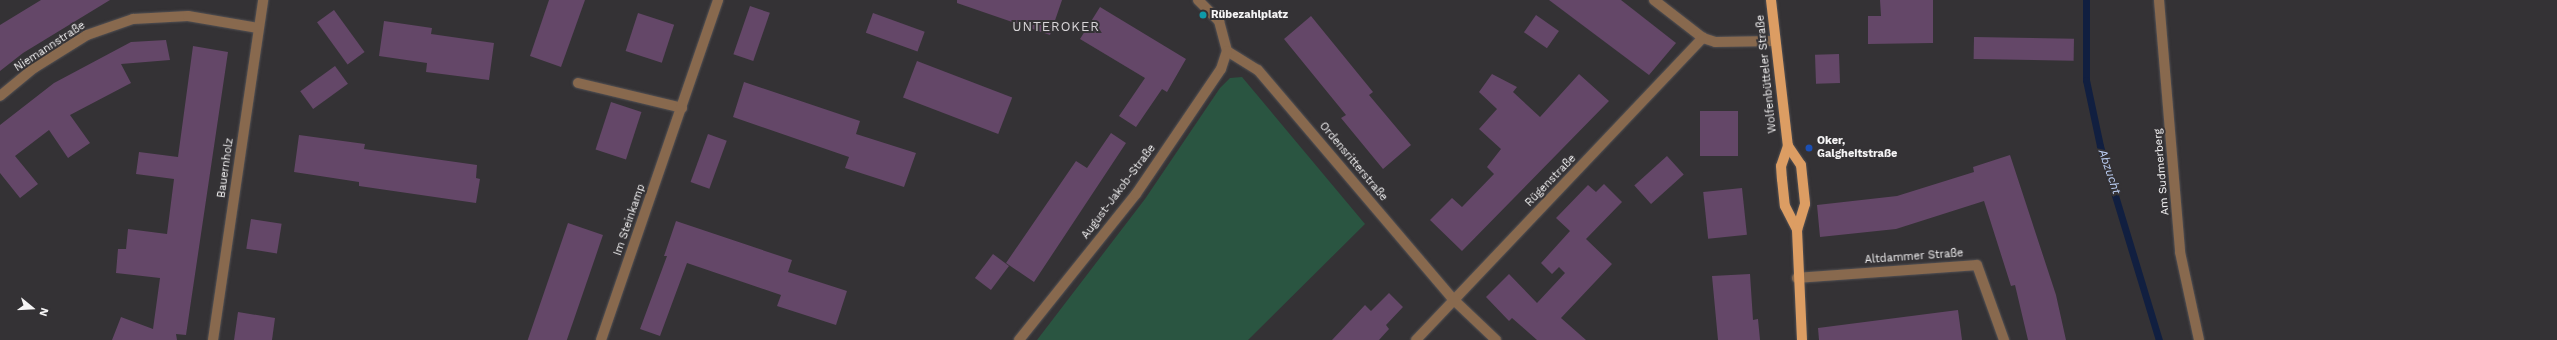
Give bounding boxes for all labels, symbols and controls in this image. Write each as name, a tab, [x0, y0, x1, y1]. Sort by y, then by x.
place label: Rübezahlplatz	[1211, 8, 1288, 22]
marker: Rübezahlplatz	[1198, 10, 1208, 20]
street label: Wolfenbütteler Straße	[1754, 14, 1780, 134]
street label: Niemannstraße	[12, 19, 88, 75]
district label: UNTEROKER	[1012, 19, 1100, 35]
street label: Ordensritterstraße	[1316, 120, 1390, 204]
street label: Am Sudmerberg	[2152, 128, 2172, 216]
place label: Oker, Galgheitstraße	[1817, 135, 1897, 161]
street label: Bauernholz	[215, 137, 237, 199]
street label: August-Jakob-Straße	[1079, 142, 1159, 242]
marker: Oker, Galgheitstraße	[1804, 143, 1814, 153]
water label: Abzucht	[2095, 148, 2123, 196]
street label: Rügenstraße	[1523, 152, 1579, 210]
street label: Im Steinkamp	[612, 182, 648, 258]
street label: Altdammer Straße	[1864, 247, 1964, 267]
north arrow	[12, 288, 52, 328]
text: N	[36, 306, 51, 318]

